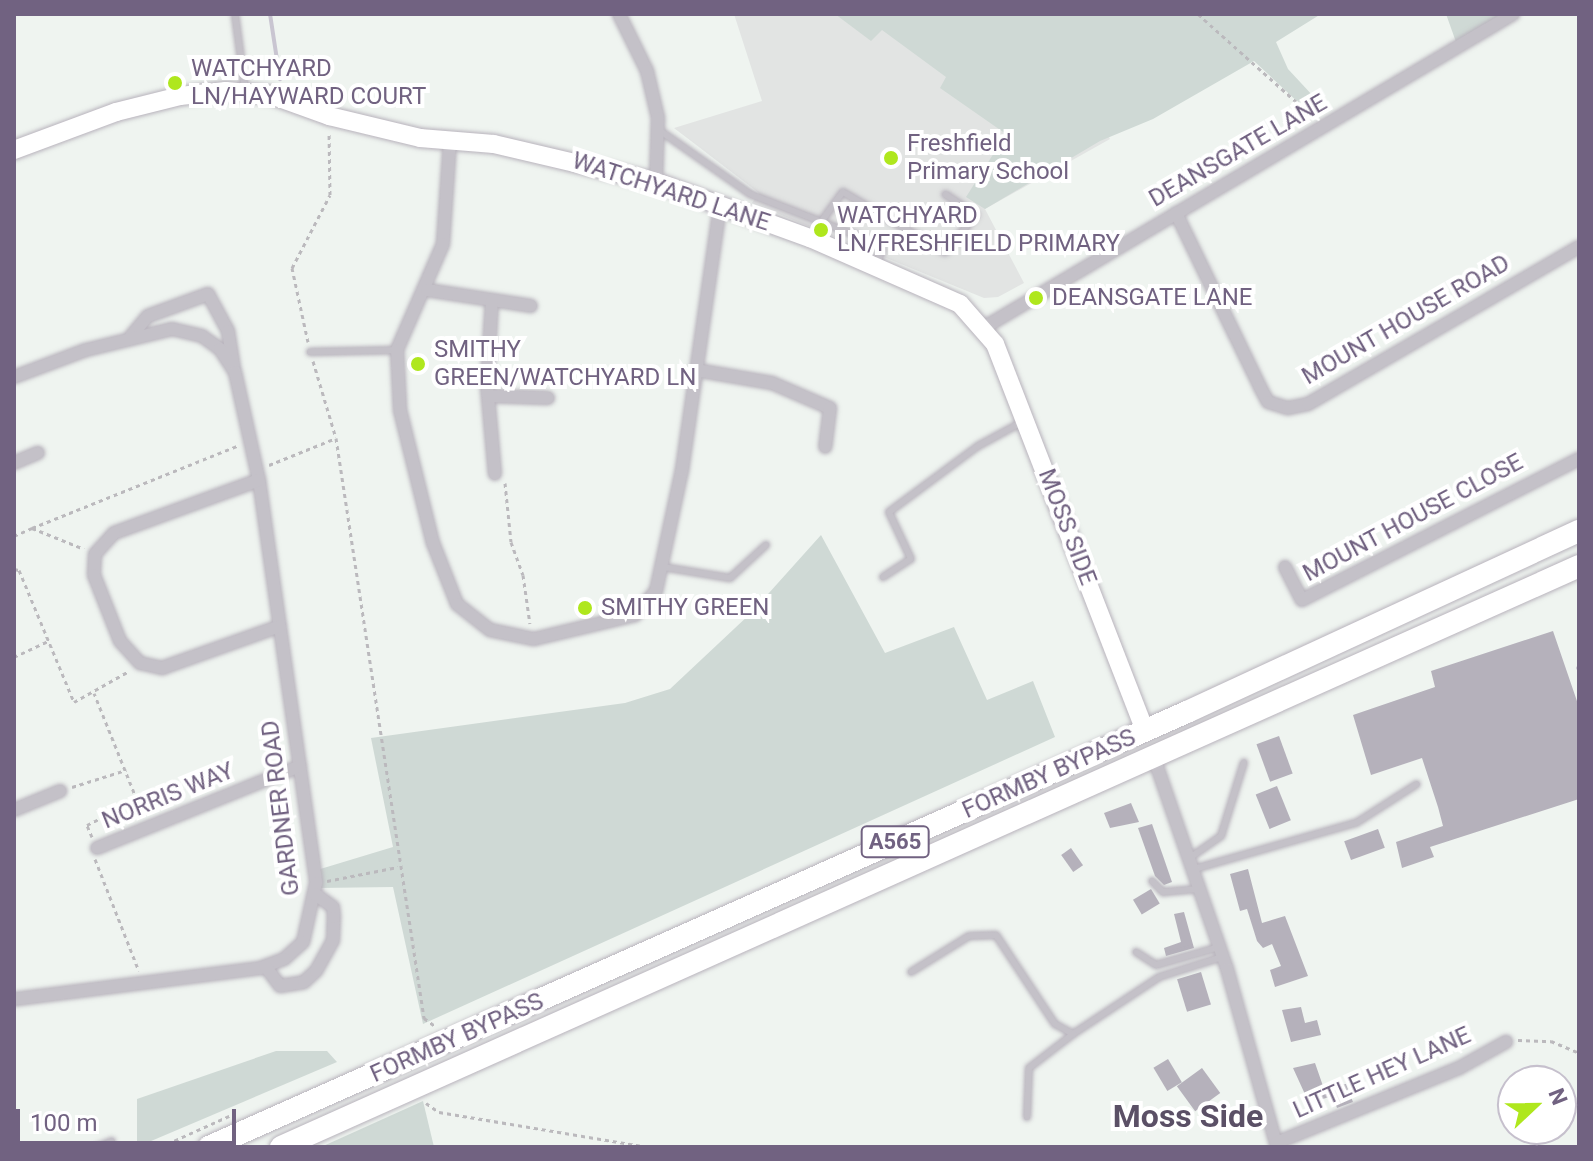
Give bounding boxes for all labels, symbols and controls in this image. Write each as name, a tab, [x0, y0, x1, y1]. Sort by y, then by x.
place label: WATCHYARD LN/HAYWARD COURT	[191, 55, 426, 111]
marker: WATCHYARD LN/HAYWARD COURT	[166, 74, 184, 92]
street label: DEANSGATE LANE	[1144, 88, 1332, 214]
place label: Freshfield Primary School	[907, 130, 1069, 186]
street label: WATCHYARD LANE	[568, 146, 774, 238]
marker: Freshfield Primary School	[882, 149, 900, 167]
place label: WATCHYARD LN/FRESHFIELD PRIMARY	[837, 202, 1120, 258]
marker: WATCHYARD LN/FRESHFIELD PRIMARY	[812, 221, 830, 239]
street label: MOUNT HOUSE ROAD	[1297, 249, 1515, 391]
place label: DEANSGATE LANE	[1052, 284, 1252, 312]
marker: DEANSGATE LANE	[1027, 289, 1045, 307]
place label: SMITHY GREEN/WATCHYARD LN	[434, 336, 696, 392]
marker: SMITHY GREEN/WATCHYARD LN	[409, 355, 427, 373]
street label: MOUNT HOUSE CLOSE	[1298, 448, 1528, 588]
street label: MOSS SIDE	[1032, 465, 1102, 589]
place label: SMITHY GREEN	[601, 594, 769, 622]
marker: SMITHY GREEN	[576, 599, 594, 617]
street label: GARDNER ROAD	[256, 719, 306, 897]
street label: FORMBY BYPASS	[958, 723, 1140, 825]
street label: NORRIS WAY	[98, 756, 238, 836]
road number: A565	[859, 824, 931, 860]
street label: FORMBY BYPASS	[366, 987, 548, 1089]
street label: LITTLE HEY LANE	[1289, 1021, 1475, 1125]
north arrow	[1497, 1065, 1577, 1145]
text: N	[1543, 1085, 1572, 1108]
scale bar	[20, 1093, 240, 1143]
district label: Moss Side	[1113, 1097, 1263, 1135]
text: 100 m	[30, 1109, 97, 1137]

